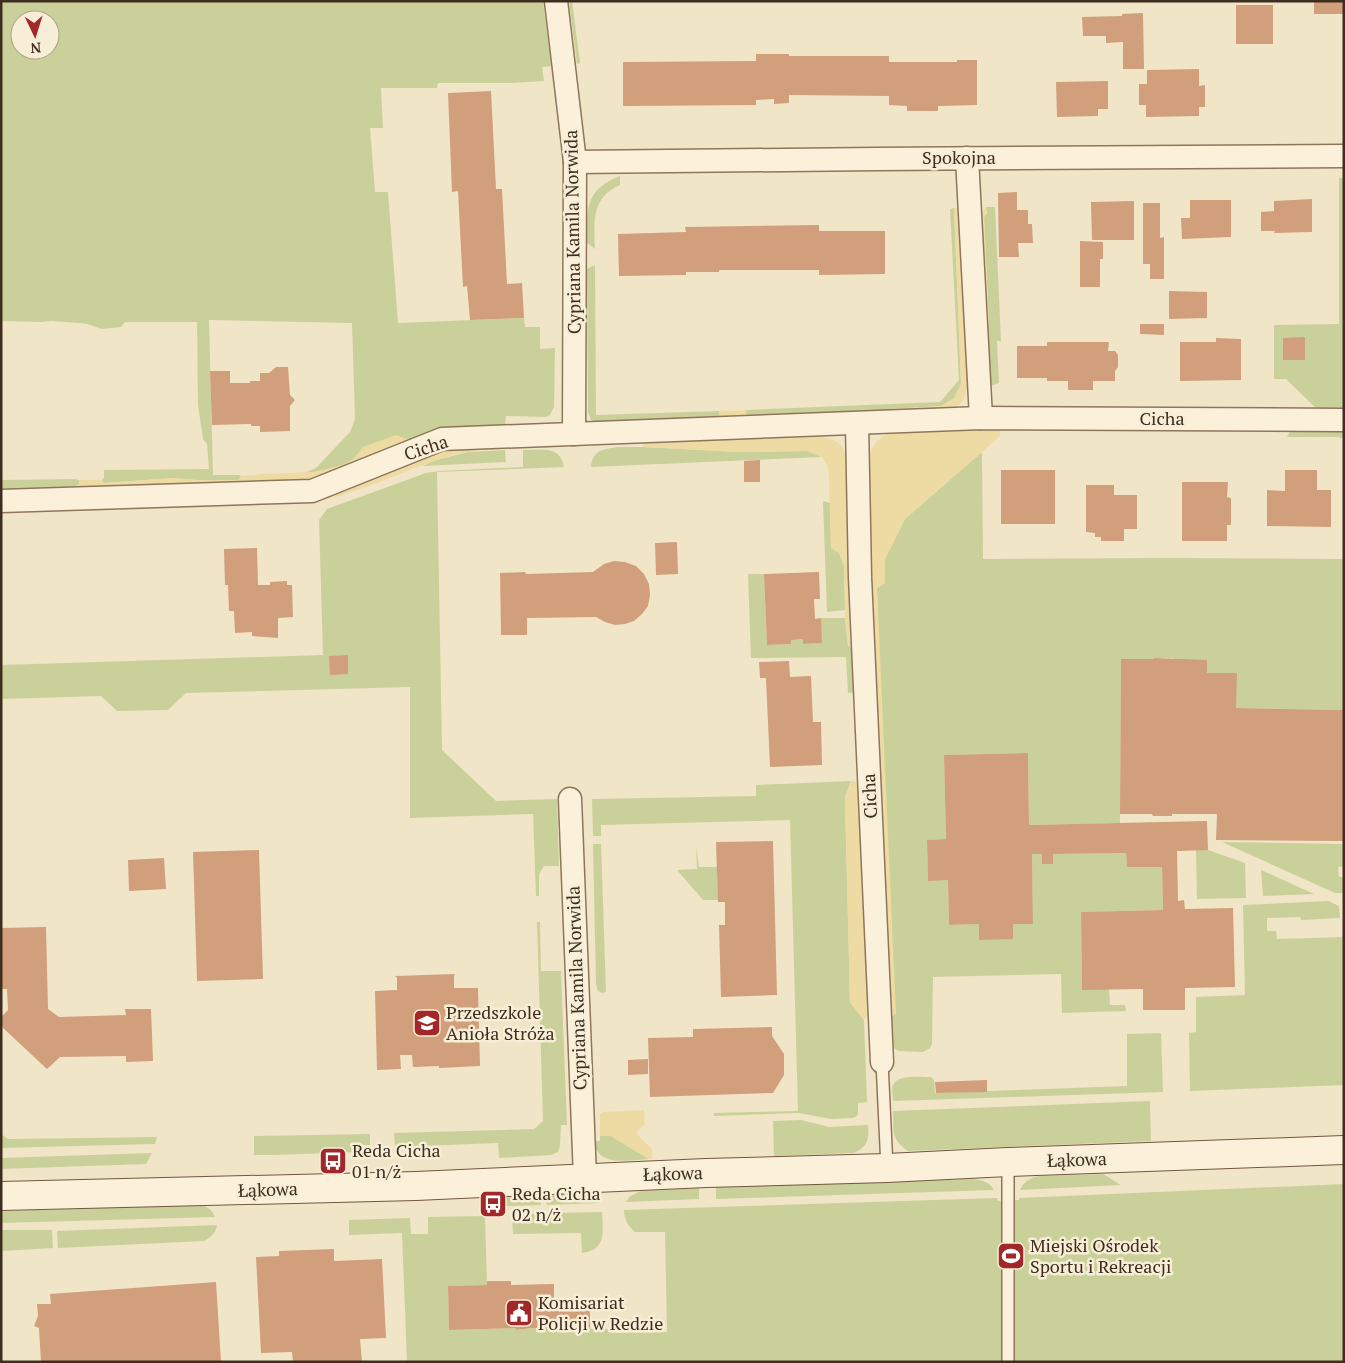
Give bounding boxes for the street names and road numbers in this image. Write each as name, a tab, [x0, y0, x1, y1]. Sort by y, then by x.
street label: Cypriana Kamila Norwida	[558, 130, 586, 334]
street label: Spokojna	[922, 145, 996, 169]
street label: Cicha	[1139, 406, 1185, 430]
street label: Cicha	[401, 429, 451, 465]
street label: Cicha	[856, 773, 882, 819]
street label: Cypriana Kamila Norwida	[560, 886, 592, 1091]
street label: Łąkowa	[1047, 1146, 1107, 1172]
street label: Łąkowa	[643, 1160, 703, 1186]
street label: Łąkowa	[238, 1176, 298, 1202]

